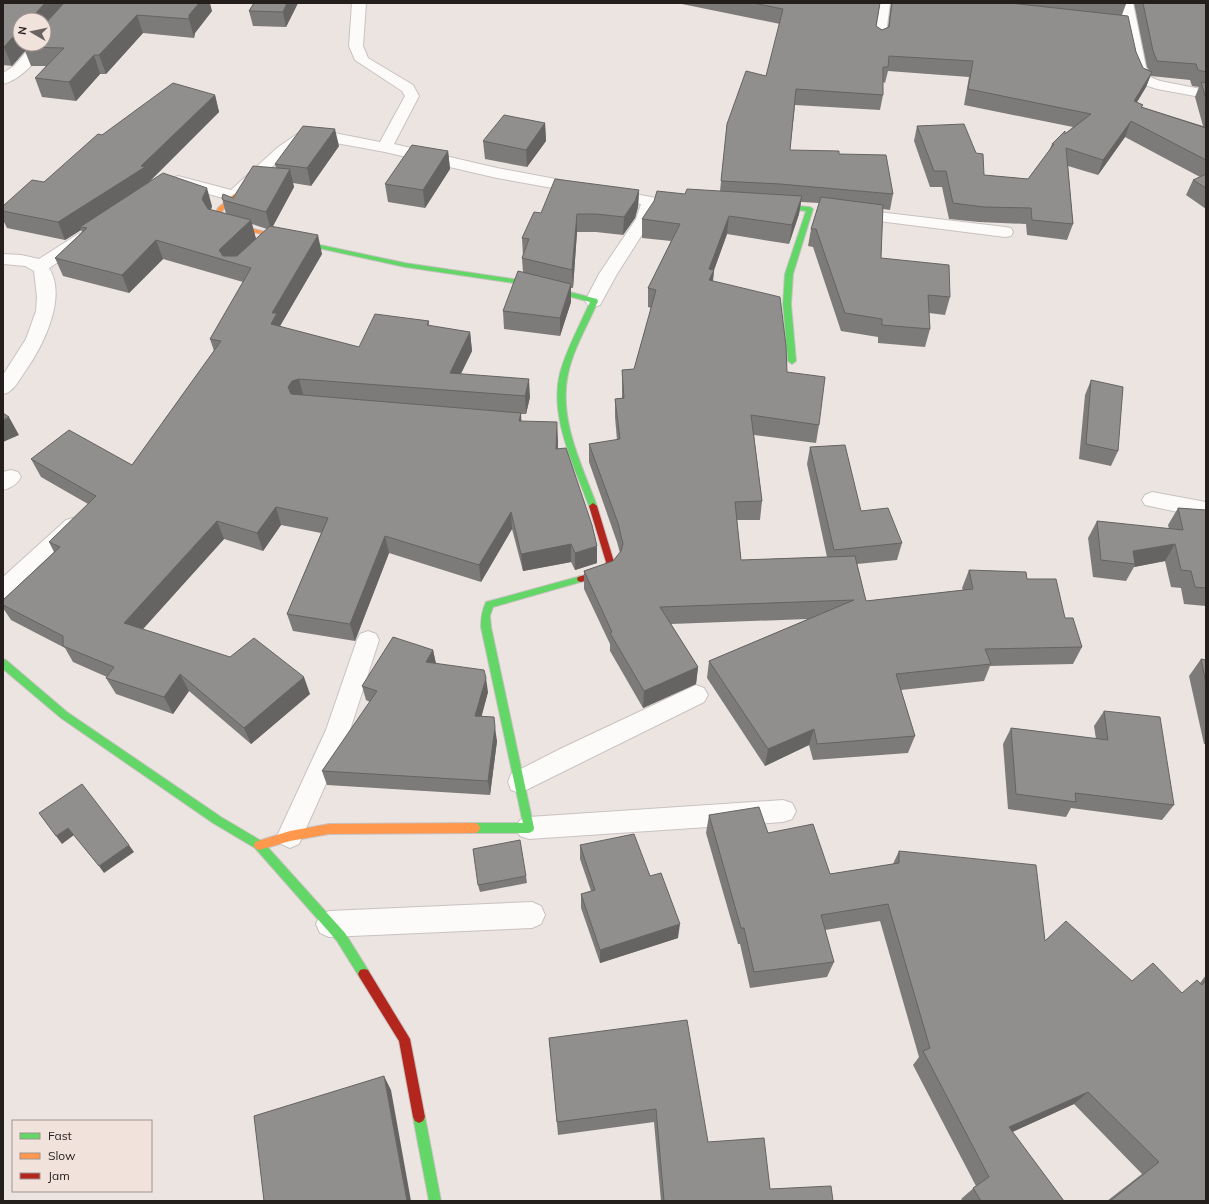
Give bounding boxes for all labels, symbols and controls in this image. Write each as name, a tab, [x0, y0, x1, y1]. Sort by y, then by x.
north arrow	[12, 12, 52, 52]
text: N	[15, 25, 30, 36]
legend	[12, 1120, 152, 1192]
text: Fast	[48, 1128, 72, 1143]
text: Slow	[48, 1148, 76, 1163]
text: Jam	[48, 1168, 70, 1183]

